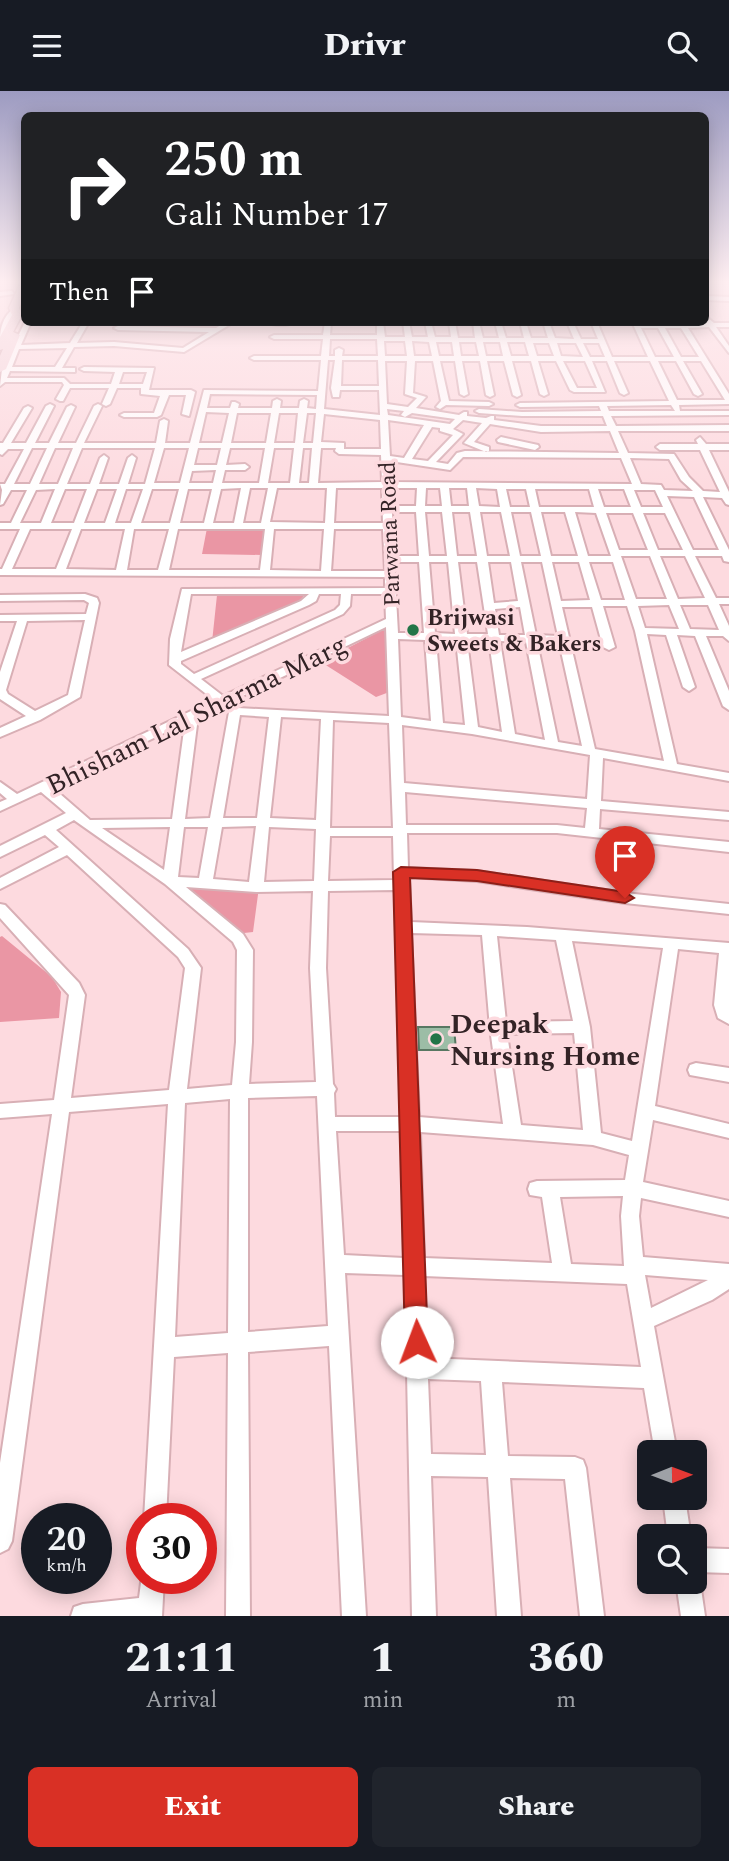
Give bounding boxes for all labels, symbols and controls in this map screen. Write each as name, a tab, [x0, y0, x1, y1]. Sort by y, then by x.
text: Drivr	[324, 21, 405, 70]
icon: menu	[28, 27, 66, 65]
icon: search	[663, 27, 701, 65]
text: 250 m	[164, 123, 303, 198]
icon: right	[49, 140, 140, 231]
text: Gali Number 17	[164, 191, 388, 240]
text: Then	[49, 272, 109, 312]
icon: arrive	[123, 273, 161, 311]
street label: Parwana Road	[370, 461, 411, 607]
place label: Brijwasi Sweets & Bakers	[427, 601, 601, 662]
marker: Brijwasi Sweets & Bakers	[405, 622, 421, 638]
street label: Bhisham Lal Sharma Marg	[39, 624, 354, 807]
pin	[595, 826, 655, 898]
icon: arrive	[606, 837, 644, 875]
place label: Deepak Nursing Home	[450, 1003, 640, 1078]
marker: Deepak Nursing Home	[428, 1031, 444, 1047]
position arrow	[380, 1305, 454, 1379]
north arrow	[637, 1440, 707, 1510]
map controls	[637, 1440, 707, 1594]
speed limit sign: 30	[126, 1503, 217, 1594]
text: 20	[47, 1513, 86, 1566]
button: search	[637, 1524, 707, 1594]
text: km/h	[46, 1552, 87, 1579]
text: 21:11	[125, 1627, 238, 1690]
text: 1	[370, 1627, 396, 1690]
text: 360	[528, 1627, 604, 1690]
text: Arrival	[146, 1683, 217, 1718]
text: min	[363, 1683, 403, 1718]
text: m	[556, 1683, 576, 1718]
button: Exit	[28, 1767, 358, 1847]
button: Share	[372, 1767, 701, 1847]

